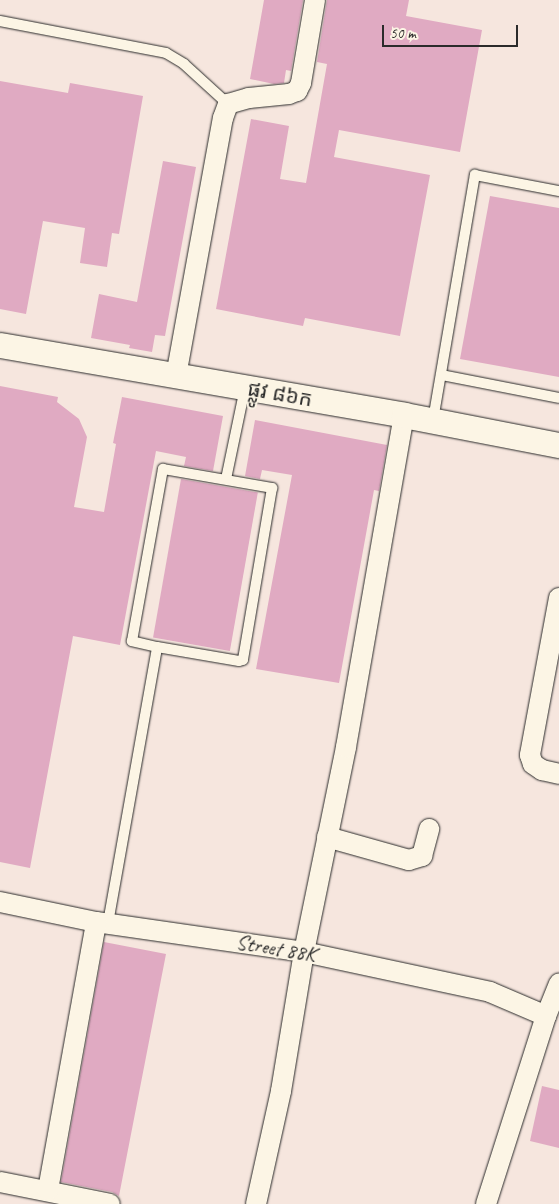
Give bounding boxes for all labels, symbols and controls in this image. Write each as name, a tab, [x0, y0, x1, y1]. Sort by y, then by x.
scale bar	[384, 15, 520, 47]
text: 50 m	[390, 24, 416, 43]
street label: ផ្លូវ ៨៦ក	[246, 376, 314, 412]
street label: Street 88K	[234, 929, 318, 967]

